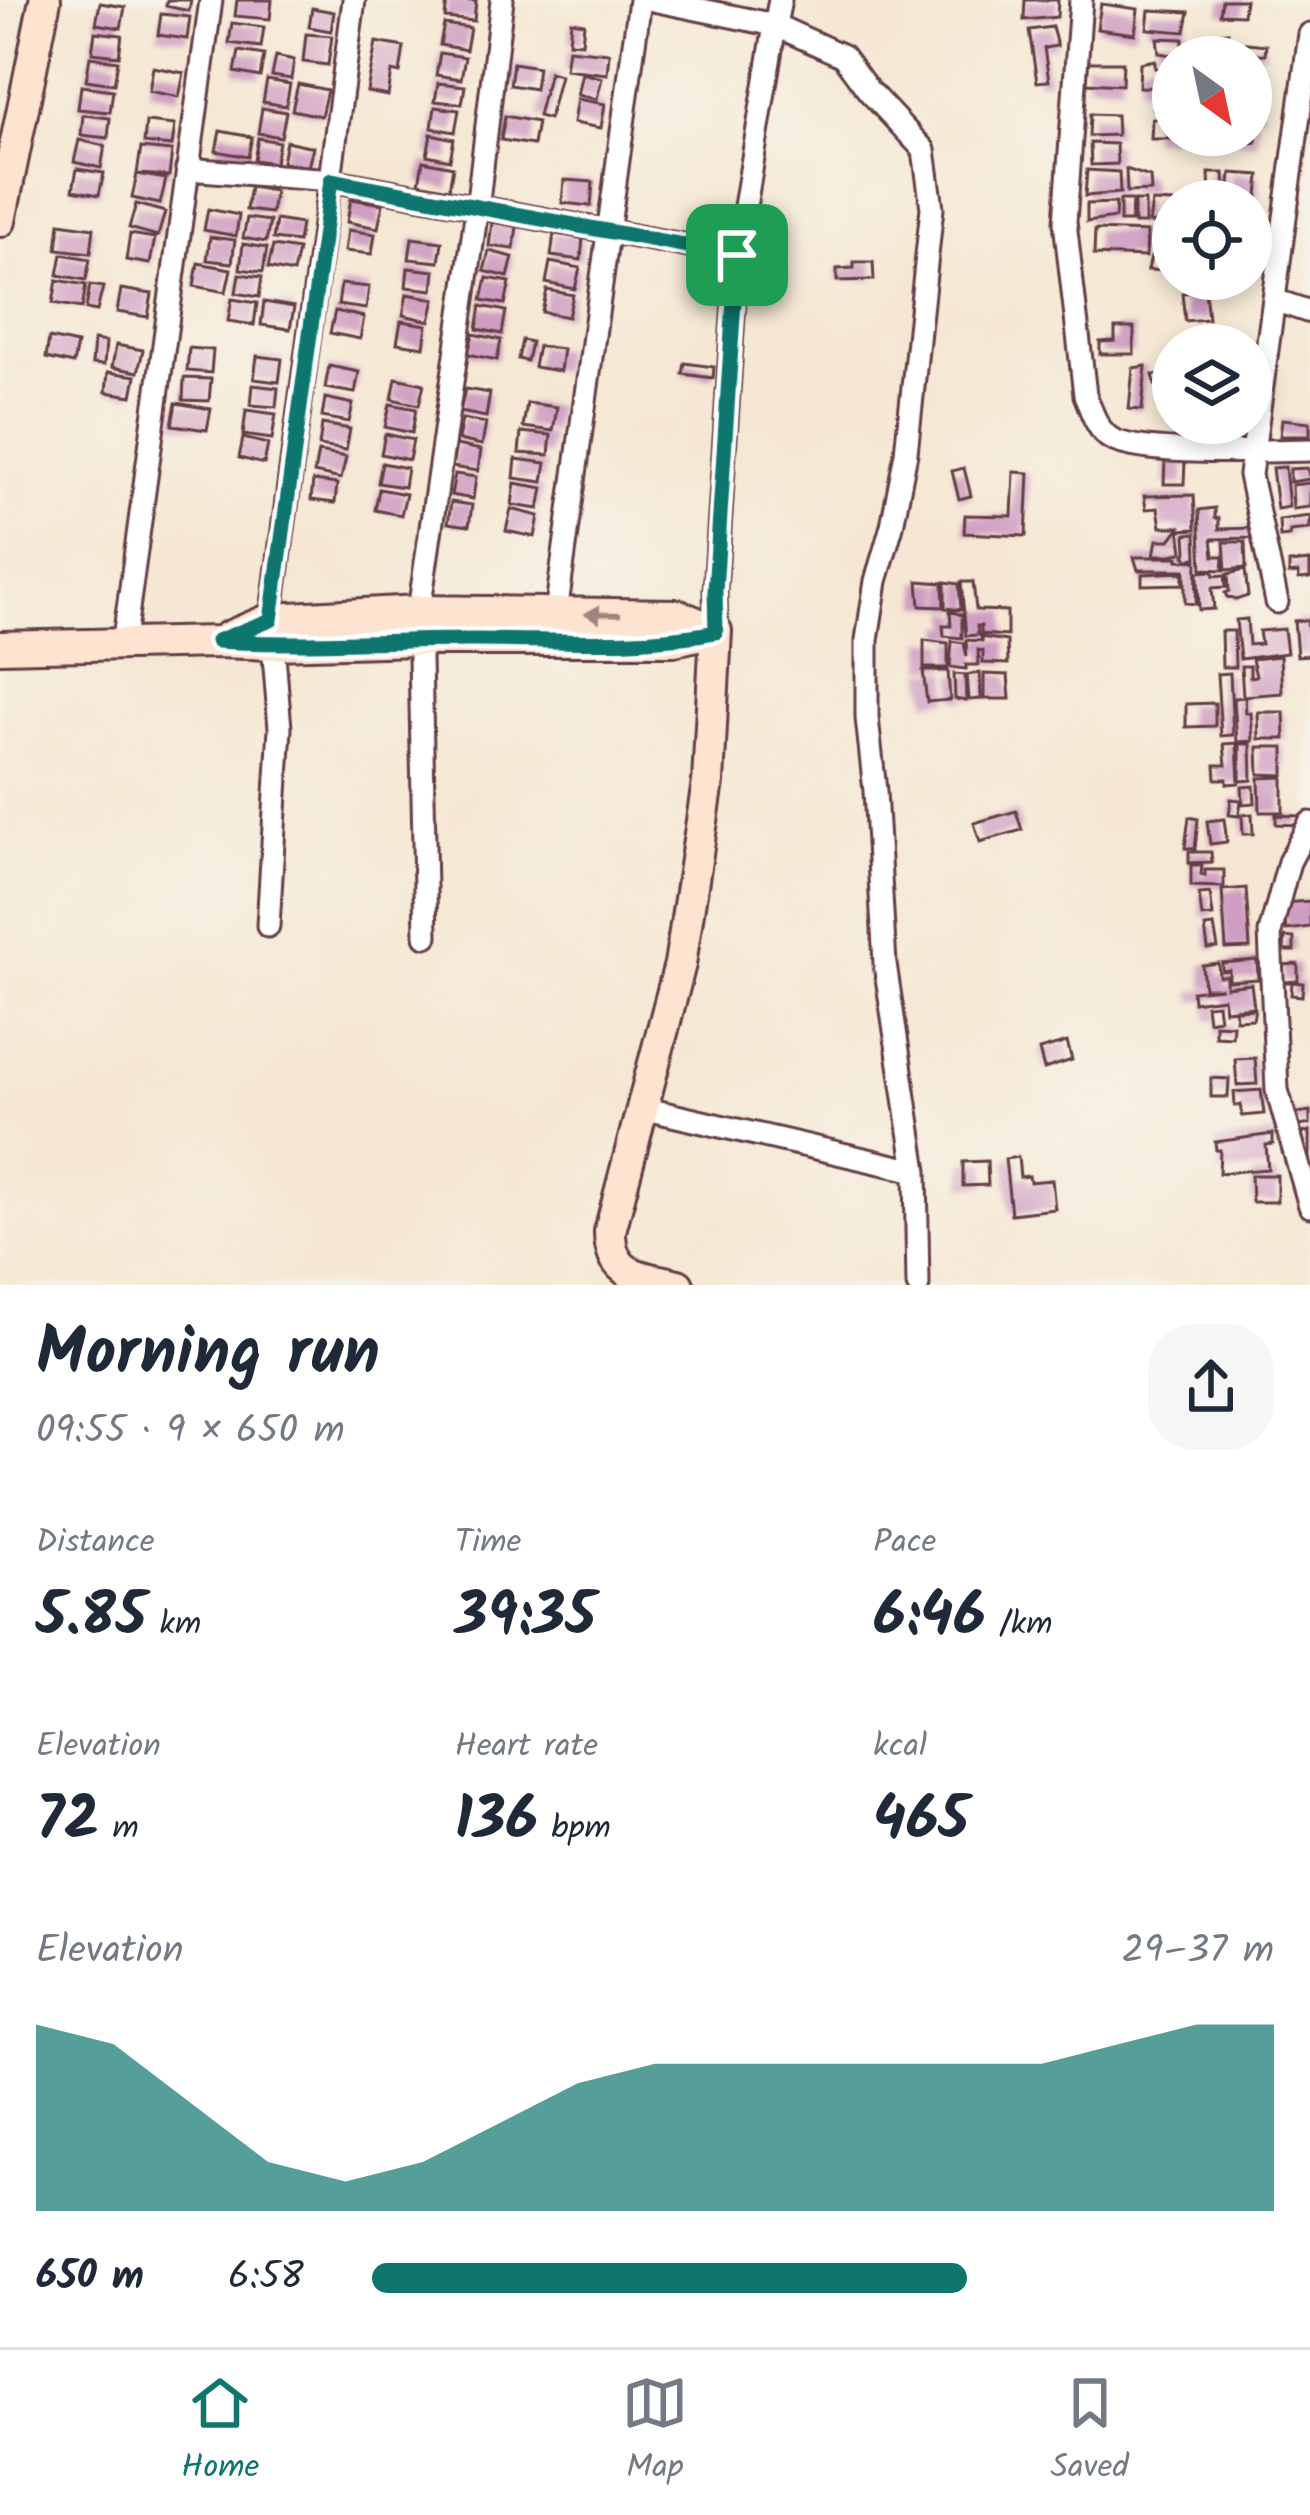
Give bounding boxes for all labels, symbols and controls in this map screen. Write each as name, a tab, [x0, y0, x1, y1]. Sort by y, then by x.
north arrow	[1152, 36, 1272, 156]
map controls	[1152, 36, 1272, 444]
button: locate	[1152, 180, 1272, 300]
pin	[686, 204, 788, 306]
icon: arrive	[704, 222, 770, 288]
button: layers	[1152, 324, 1272, 444]
one-way arrow	[583, 604, 621, 623]
text: Morning run	[36, 1303, 380, 1408]
button: share	[1148, 1324, 1274, 1450]
text: 09:55 · 9 × 650 m	[36, 1401, 345, 1463]
text: Distance	[36, 1517, 155, 1570]
text: Time	[455, 1517, 521, 1570]
text: Pace	[873, 1517, 936, 1570]
text: 5.85	[36, 1570, 146, 1666]
text: 39:35	[455, 1570, 596, 1666]
text: 6:46	[873, 1570, 986, 1666]
text: km	[146, 1599, 201, 1652]
text: /km	[986, 1599, 1053, 1652]
text: Elevation	[36, 1721, 161, 1774]
text: Heart rate	[455, 1721, 598, 1774]
text: kcal	[873, 1721, 927, 1774]
text: 72	[36, 1774, 99, 1870]
text: 136	[455, 1774, 538, 1870]
text: 465	[873, 1774, 969, 1870]
text: m	[99, 1803, 139, 1856]
text: bpm	[538, 1803, 611, 1856]
text: Elevation	[36, 1921, 184, 1983]
text: 29–37 m	[1122, 1921, 1274, 1983]
text: 650 m	[36, 2247, 144, 2309]
text: 6:58	[228, 2247, 304, 2309]
tab: Home	[181, 2370, 259, 2495]
tab: Map	[622, 2370, 688, 2495]
tab: Saved	[1050, 2370, 1129, 2495]

